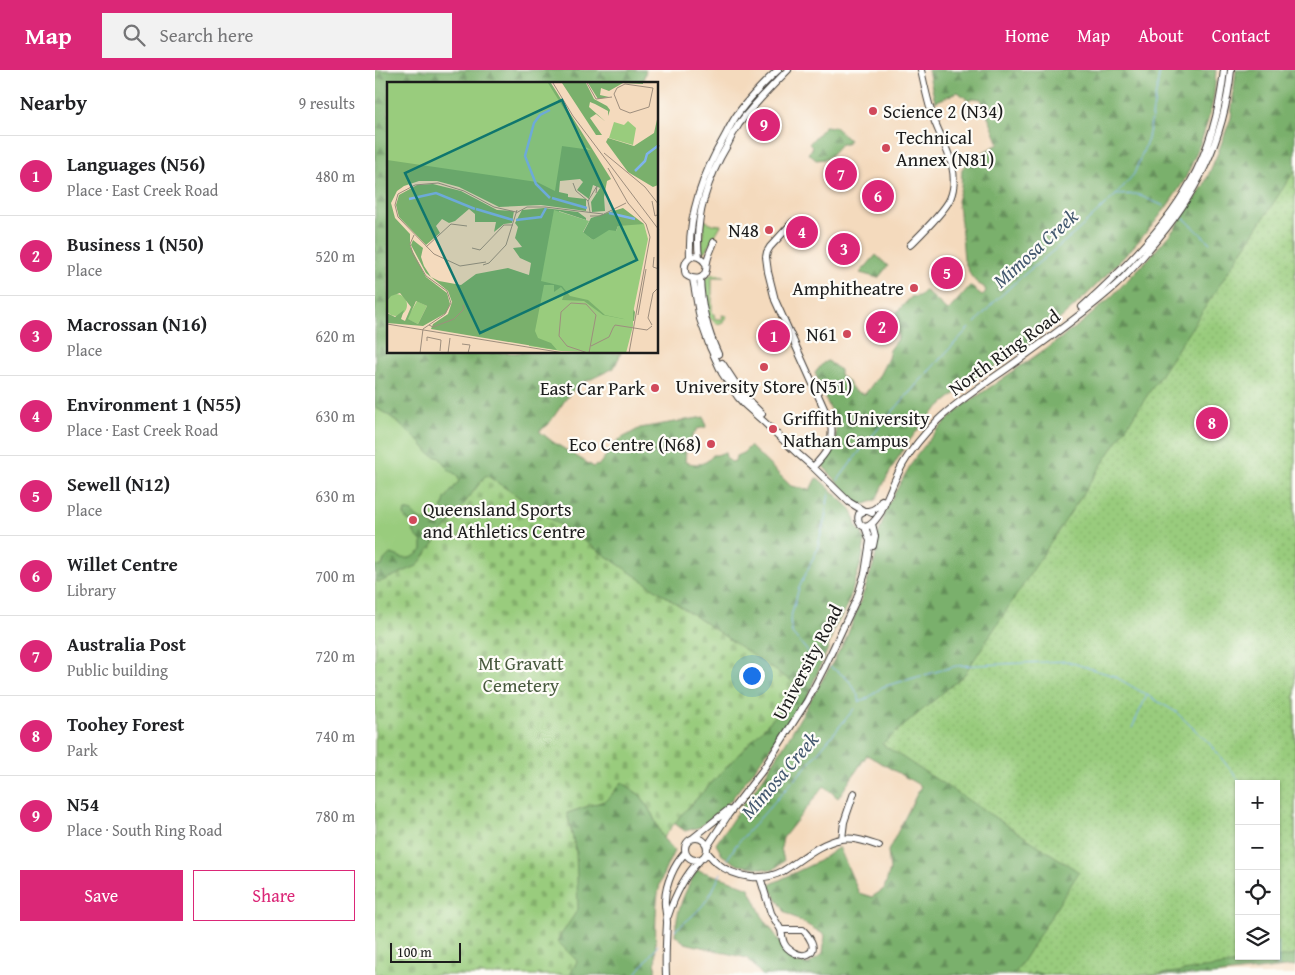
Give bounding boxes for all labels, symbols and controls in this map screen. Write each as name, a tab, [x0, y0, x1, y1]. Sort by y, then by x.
search box	[102, 13, 452, 58]
text: Map	[25, 18, 72, 53]
icon: search	[120, 21, 148, 49]
text: Search here	[160, 21, 253, 49]
text: Home	[1005, 22, 1049, 49]
text: Map	[1077, 22, 1110, 49]
text: About	[1138, 22, 1184, 49]
text: Contact	[1212, 22, 1270, 49]
inset map	[387, 82, 659, 354]
text: Nearby	[20, 87, 87, 118]
text: 9 results	[298, 91, 355, 115]
place label: Science 2 (N34)	[883, 97, 1003, 125]
marker: Science 2 (N34)	[867, 105, 879, 117]
pin: 9	[748, 106, 780, 144]
place label: Technical Annex (N81)	[896, 123, 994, 173]
marker: Technical Annex (N81)	[880, 142, 892, 154]
text: Languages (N56)	[67, 150, 205, 178]
pin: 7	[825, 155, 857, 193]
text: 1	[32, 164, 40, 188]
text: 480 m	[315, 164, 355, 188]
pin: 6	[862, 177, 894, 215]
text: Place · East Creek Road	[67, 178, 218, 202]
water label: Mimosa Creek	[986, 201, 1085, 294]
pin: 4	[786, 213, 818, 251]
place label: N48	[728, 216, 759, 244]
marker: N48	[763, 224, 775, 236]
text: Business 1 (N50)	[67, 230, 204, 258]
pin: 3	[828, 230, 860, 268]
text: 2	[32, 244, 40, 268]
text: 520 m	[315, 244, 355, 268]
pin: 5	[931, 254, 963, 292]
text: Place	[67, 258, 102, 282]
place label: Amphitheatre	[792, 274, 904, 302]
marker: Amphitheatre	[908, 282, 920, 294]
street label: North Ring Road	[942, 301, 1066, 402]
pin: 2	[866, 308, 898, 346]
text: Macrossan (N16)	[67, 310, 207, 338]
pin: 1	[758, 317, 790, 355]
place label: N61	[806, 320, 837, 348]
text: 3	[32, 324, 40, 348]
text: 620 m	[315, 324, 355, 348]
marker: N61	[841, 328, 853, 340]
text: Place	[67, 338, 102, 362]
marker: University Store (N51)	[758, 361, 770, 373]
place label: University Store (N51)	[676, 372, 852, 400]
place label: East Car Park	[540, 374, 645, 402]
marker: East Car Park	[649, 382, 661, 394]
text: Environment 1 (N55)	[67, 390, 241, 418]
text: 4	[32, 404, 40, 428]
text: 630 m	[315, 404, 355, 428]
place label: Griffith University Nathan Campus	[783, 404, 930, 454]
pin: 8	[1196, 404, 1228, 442]
text: Place · East Creek Road	[67, 418, 218, 442]
marker: Griffith University Nathan Campus	[767, 423, 779, 435]
place label: Eco Centre (N68)	[569, 430, 701, 458]
marker: Eco Centre (N68)	[705, 438, 717, 450]
text: Sewell (N12)	[67, 470, 170, 498]
text: 5	[32, 484, 40, 508]
text: 630 m	[315, 484, 355, 508]
place label: Queensland Sports and Athletics Centre	[423, 495, 585, 545]
text: Place	[67, 498, 102, 522]
marker: Queensland Sports and Athletics Centre	[407, 514, 419, 526]
text: Willet Centre	[67, 550, 178, 578]
text: 6	[32, 564, 40, 588]
text: 700 m	[315, 564, 355, 588]
text: Library	[67, 578, 116, 602]
street label: University Road	[765, 598, 850, 725]
text: Australia Post	[67, 630, 186, 658]
text: 7	[32, 644, 40, 668]
text: 720 m	[315, 644, 355, 668]
park label: Mt Gravatt Cemetery	[478, 649, 564, 699]
text: Public building	[67, 658, 168, 682]
your location	[739, 663, 765, 689]
text: Toohey Forest	[67, 710, 185, 738]
text: 8	[32, 724, 40, 748]
text: 740 m	[315, 724, 355, 748]
water label: Mimosa Creek	[733, 725, 825, 825]
text: Park	[67, 738, 98, 762]
map controls	[1235, 780, 1280, 960]
button: +	[1235, 780, 1280, 825]
text: N54	[67, 790, 99, 818]
text: 9	[32, 804, 40, 828]
text: 780 m	[315, 804, 355, 828]
text: Place · South Ring Road	[67, 818, 222, 842]
button: −	[1235, 825, 1280, 870]
button: Save	[20, 870, 183, 921]
button: Share	[193, 870, 355, 921]
button: locate	[1235, 870, 1280, 915]
button: layers	[1235, 915, 1280, 960]
scale bar	[390, 940, 461, 963]
text: 100 m	[397, 942, 432, 962]

